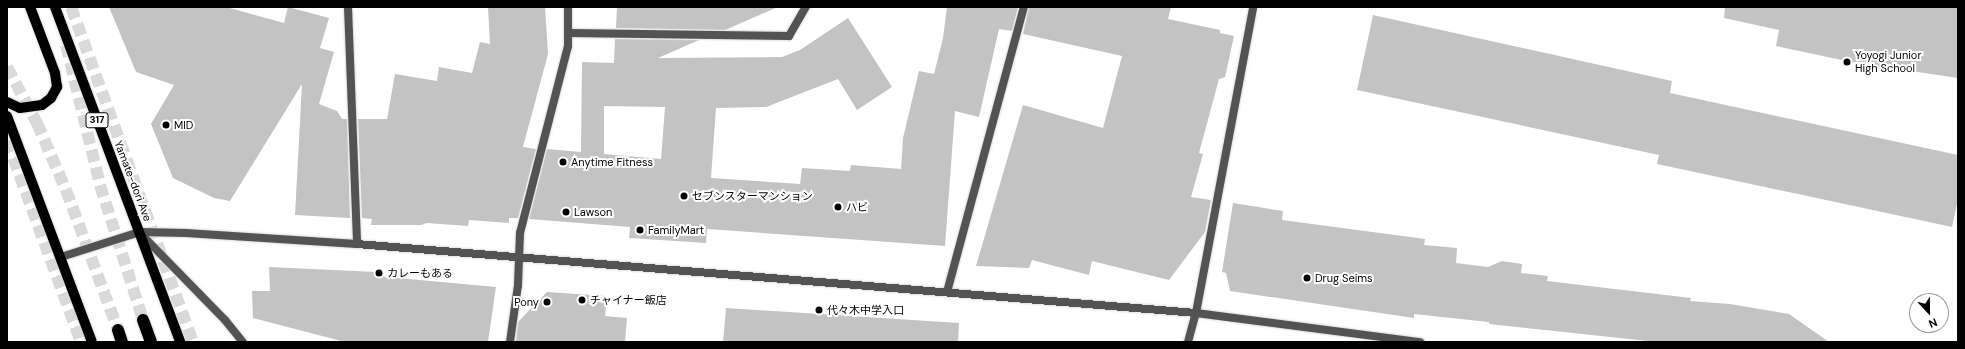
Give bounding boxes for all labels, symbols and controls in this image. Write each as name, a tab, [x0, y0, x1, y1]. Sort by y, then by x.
place label: Yoyogi Junior High School	[1855, 49, 1921, 75]
marker: Yoyogi Junior High School	[1842, 57, 1852, 67]
road number: 317	[85, 112, 109, 128]
place label: MID	[174, 118, 193, 132]
marker: MID	[161, 120, 171, 130]
street label: Yamate-dori Ave	[112, 139, 154, 223]
place label: Anytime Fitness	[571, 155, 653, 169]
marker: Anytime Fitness	[558, 157, 568, 167]
place label: セブンスターマンション	[692, 189, 813, 203]
marker: セブンスターマンション	[679, 191, 689, 201]
place label: ハビ	[846, 200, 868, 214]
marker: ハビ	[833, 202, 843, 212]
place label: Lawson	[574, 205, 612, 219]
marker: Lawson	[561, 207, 571, 217]
place label: FamilyMart	[648, 223, 704, 237]
marker: FamilyMart	[635, 225, 645, 235]
place label: カレーもある	[387, 266, 453, 280]
marker: カレーもある	[374, 268, 384, 278]
place label: Drug Seims	[1315, 271, 1373, 285]
marker: Drug Seims	[1302, 273, 1312, 283]
place label: チャイナー飯店	[590, 293, 667, 307]
north arrow	[1909, 293, 1949, 333]
place label: Pony	[514, 295, 539, 309]
marker: チャイナー飯店	[577, 295, 587, 305]
marker: Pony	[542, 297, 552, 307]
place label: 代々木中学入口	[827, 303, 904, 317]
marker: 代々木中学入口	[814, 305, 824, 315]
text: N	[1927, 315, 1939, 331]

